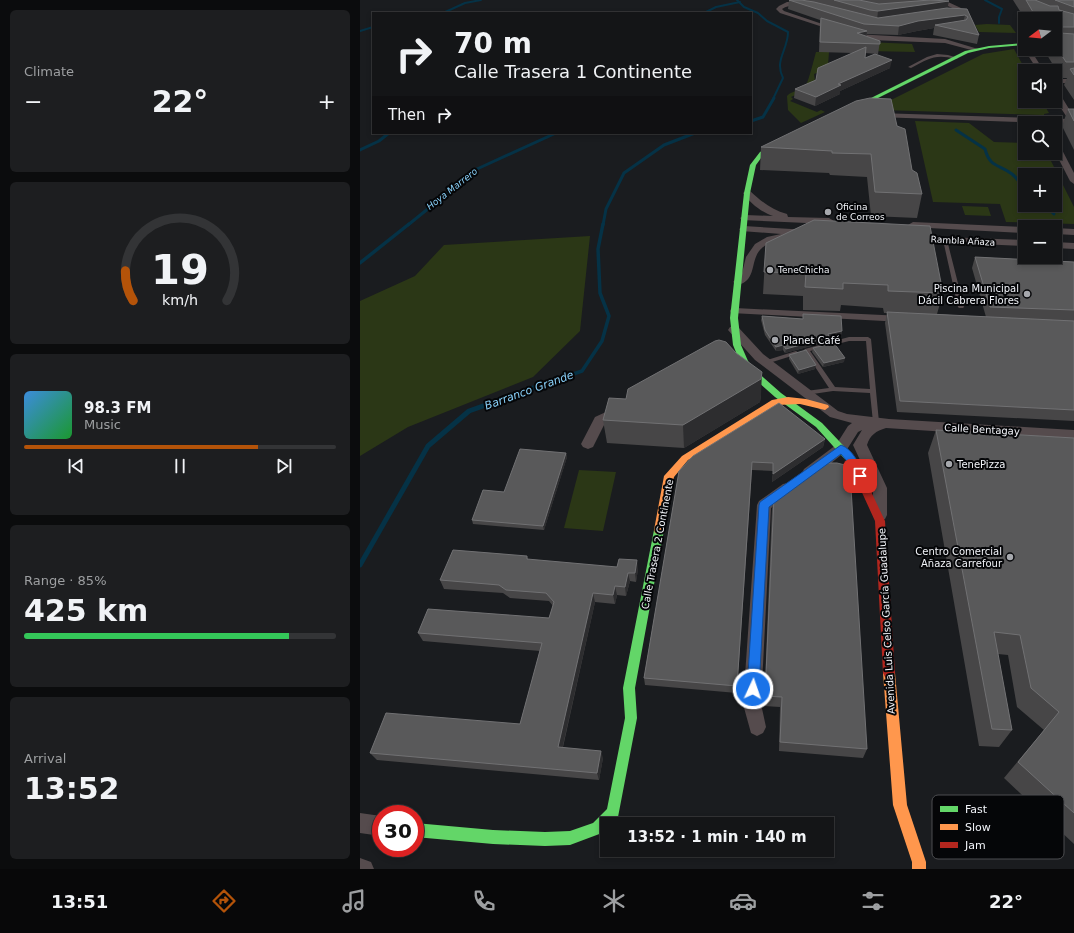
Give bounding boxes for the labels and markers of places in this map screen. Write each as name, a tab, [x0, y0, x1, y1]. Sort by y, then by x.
place label: Oficina de Correos	[836, 202, 885, 222]
marker: Oficina de Correos	[823, 207, 833, 217]
marker: TeneChicha	[765, 265, 775, 275]
place label: TeneChicha	[777, 265, 829, 275]
place label: Piscina Municipal Dácil Cabrera Flores	[918, 283, 1019, 306]
marker: Piscina Municipal Dácil Cabrera Flores	[1022, 289, 1032, 299]
marker: Planet Café	[770, 335, 780, 345]
place label: Planet Café	[783, 335, 840, 346]
pin	[843, 459, 877, 493]
marker: TenePizza	[944, 459, 954, 469]
place label: TenePizza	[956, 459, 1005, 470]
place label: Centro Comercial Añaza Carrefour	[915, 546, 1003, 569]
marker: Centro Comercial Añaza Carrefour	[1005, 552, 1015, 562]

